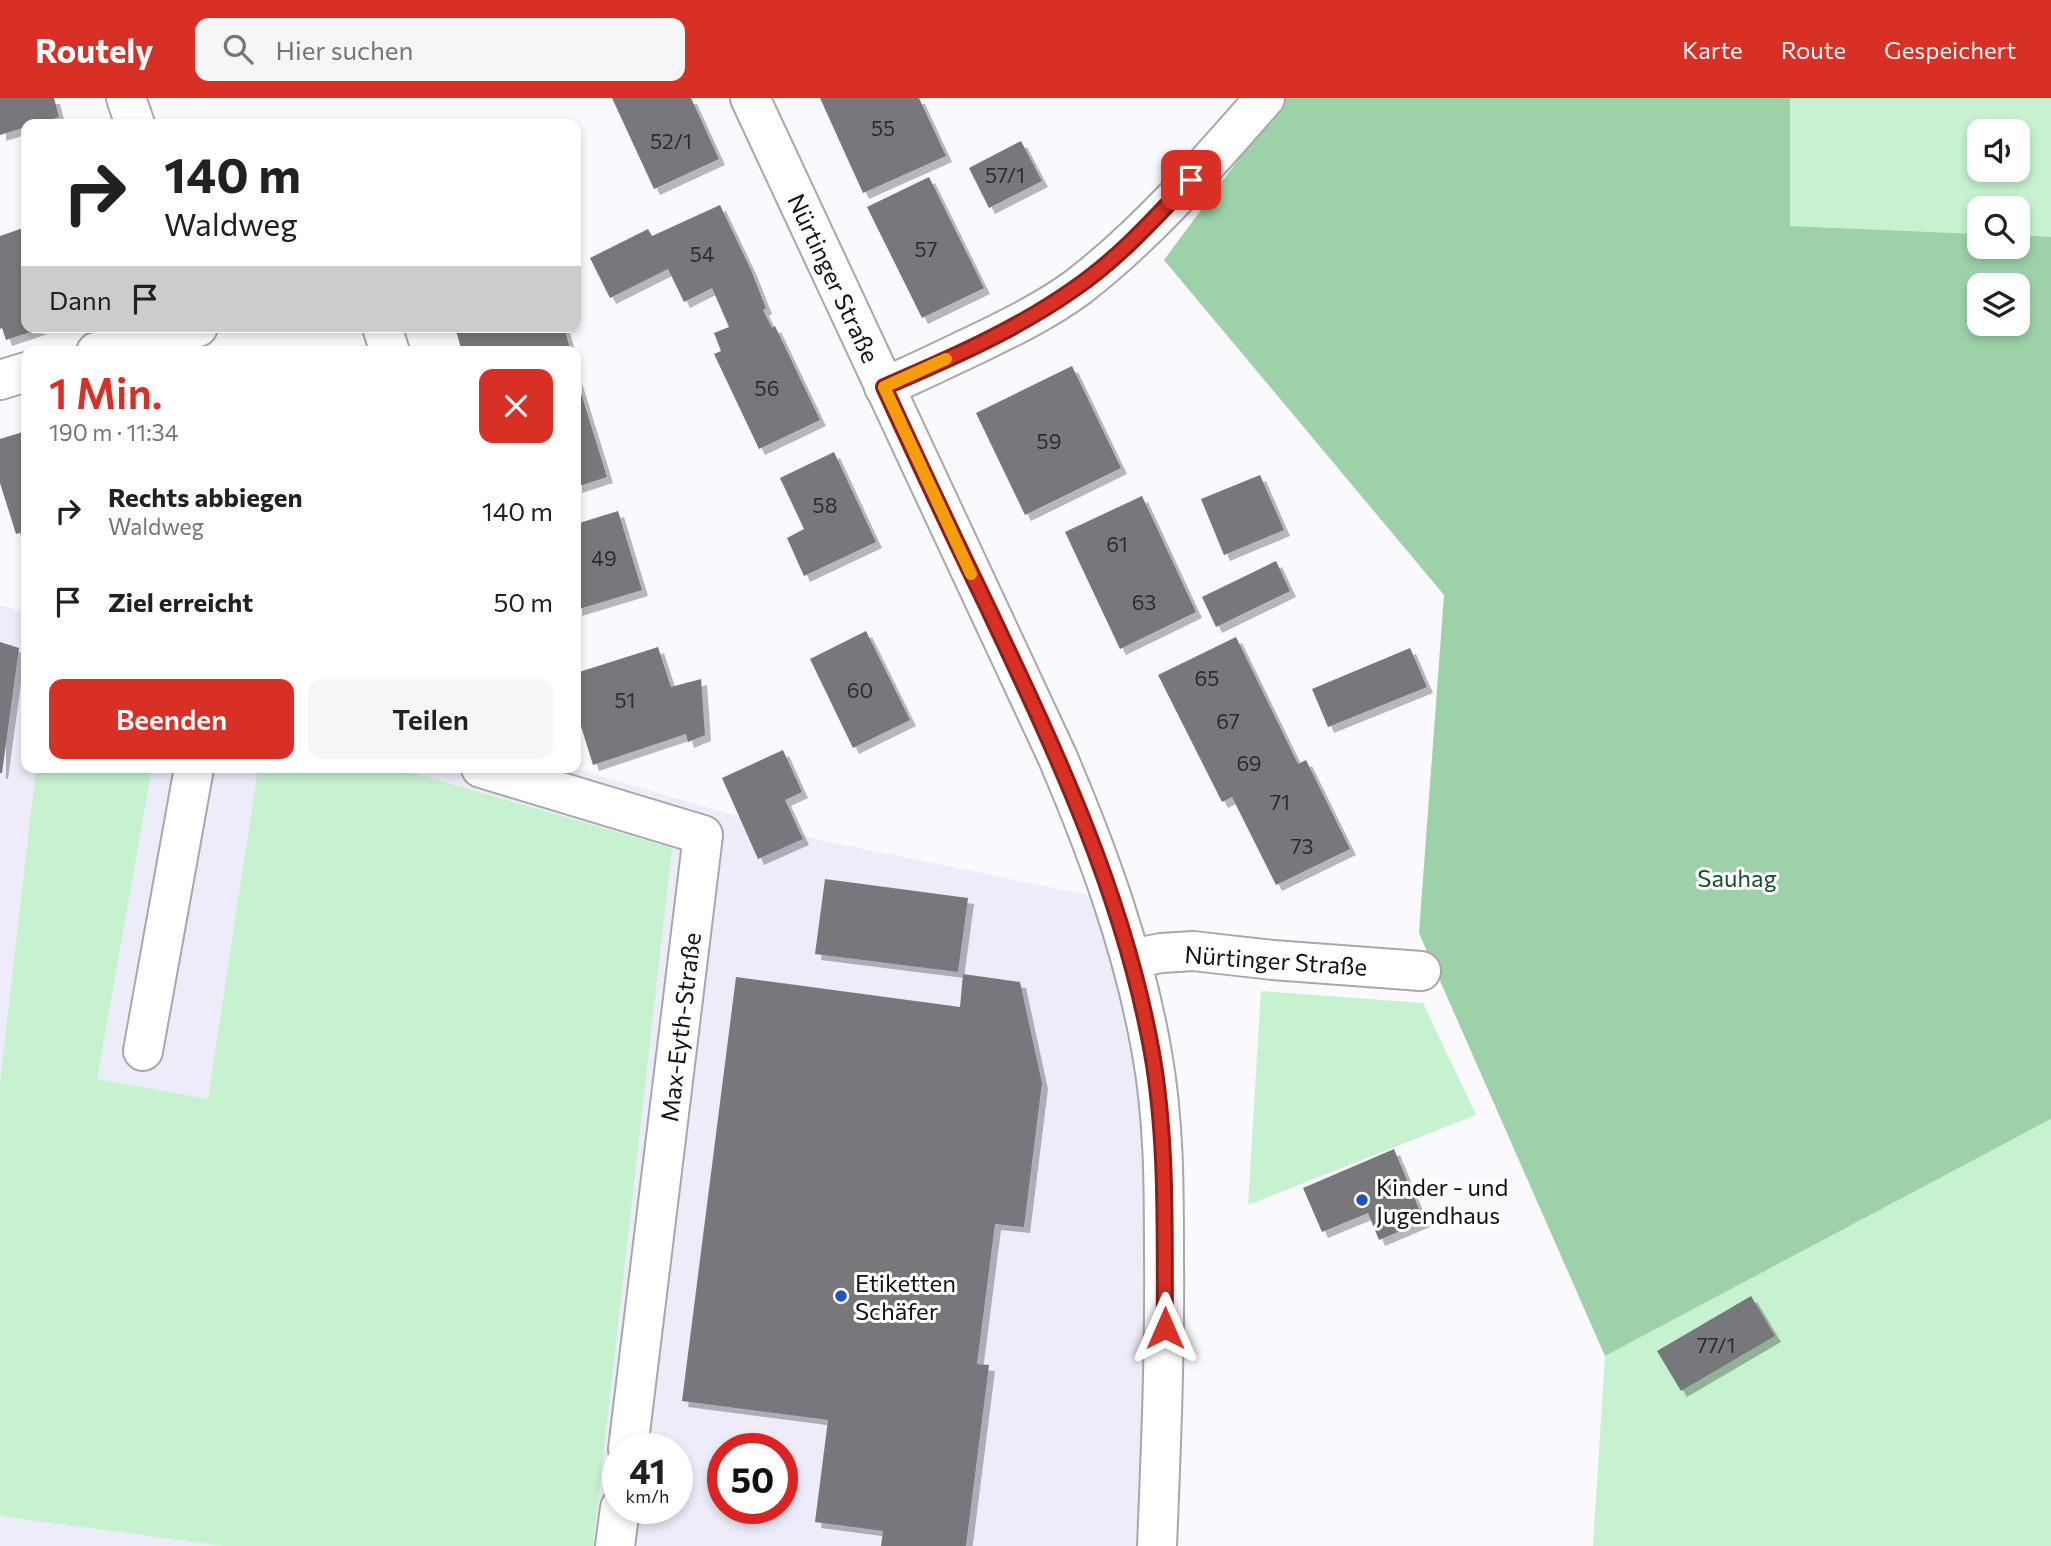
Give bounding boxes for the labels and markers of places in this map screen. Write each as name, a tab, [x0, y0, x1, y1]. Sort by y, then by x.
pin	[1161, 150, 1221, 210]
place label: Kinder - und Jugendhaus	[1376, 1172, 1508, 1229]
marker: Kinder - und Jugendhaus	[1354, 1192, 1370, 1208]
place label: Etiketten Schäfer	[855, 1268, 956, 1325]
marker: Etiketten Schäfer	[833, 1288, 849, 1304]

